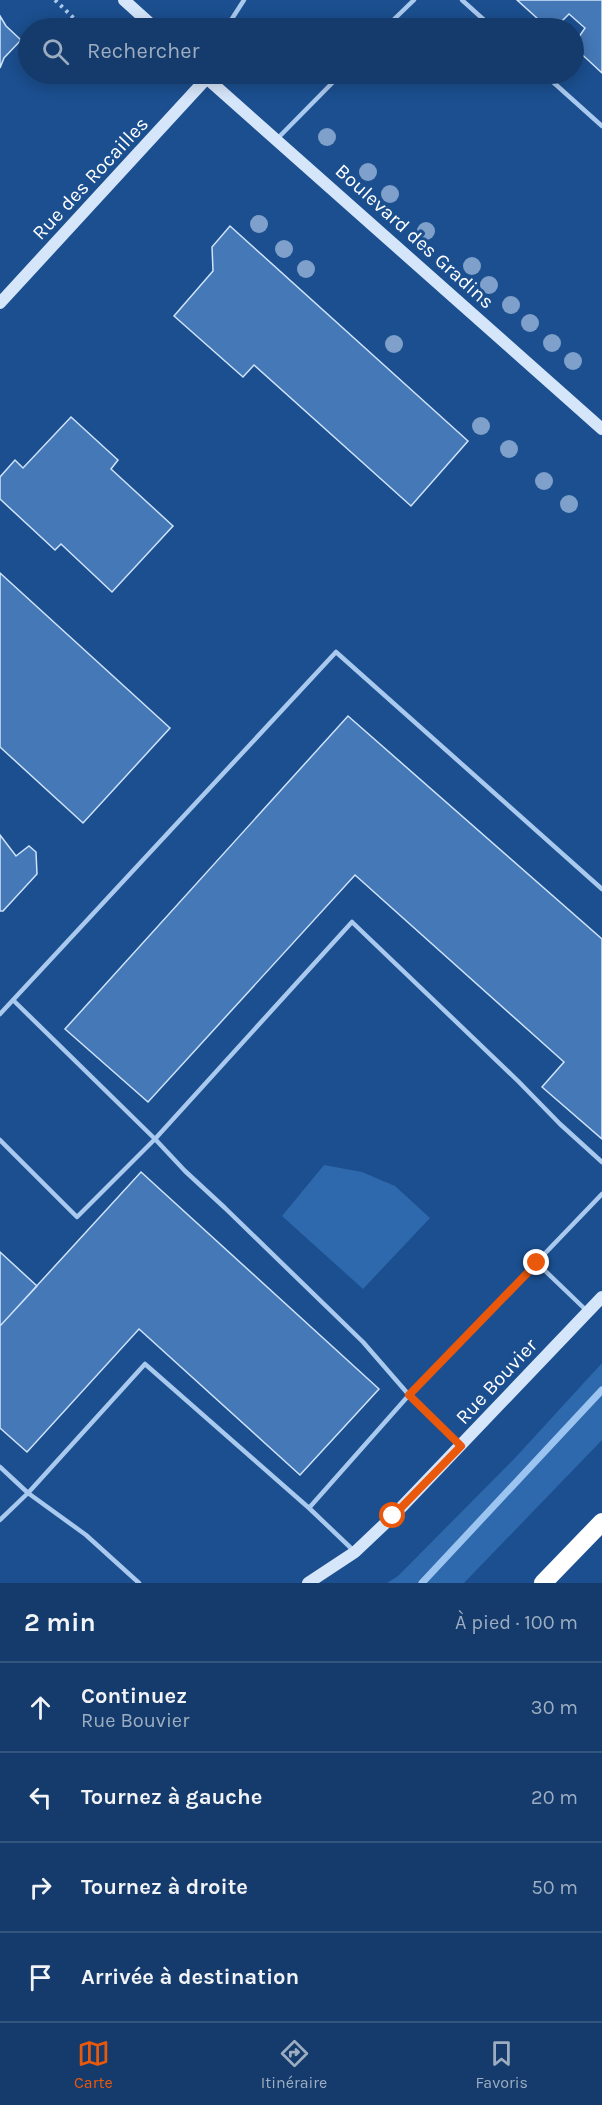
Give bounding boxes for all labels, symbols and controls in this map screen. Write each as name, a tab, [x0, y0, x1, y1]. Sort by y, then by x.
search box	[18, 18, 584, 84]
icon: search	[39, 35, 72, 68]
text: Rechercher	[87, 38, 200, 64]
street label: Rue des Rocailles	[28, 112, 153, 244]
street label: Boulevard des Gradins	[331, 159, 499, 314]
route end	[523, 1249, 549, 1275]
street label: Rue Bouvier	[451, 1333, 542, 1429]
route start	[379, 1502, 405, 1528]
text: 2 min	[24, 1607, 96, 1638]
text: À pied · 100 m	[455, 1611, 578, 1634]
text: Continuez	[81, 1683, 187, 1709]
icon: ahead	[24, 1691, 57, 1724]
text: 30 m	[531, 1696, 578, 1719]
text: Rue Bouvier	[81, 1709, 189, 1732]
icon: left	[24, 1781, 57, 1814]
text: Tournez à gauche	[81, 1784, 262, 1810]
text: 20 m	[531, 1786, 578, 1809]
icon: right	[24, 1871, 57, 1904]
text: Tournez à droite	[81, 1874, 248, 1900]
text: 50 m	[531, 1876, 578, 1899]
icon: arrive	[24, 1961, 57, 1994]
text: Arrivée à destination	[81, 1964, 299, 1990]
tab: Carte	[74, 2037, 113, 2092]
tab: Itinéraire	[261, 2037, 327, 2092]
tab: Favoris	[475, 2037, 528, 2092]

